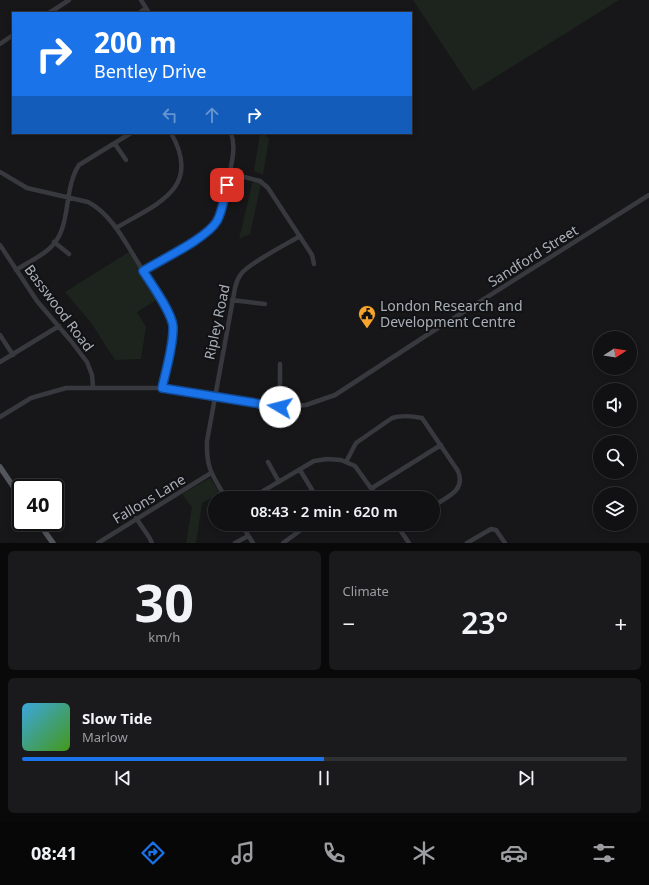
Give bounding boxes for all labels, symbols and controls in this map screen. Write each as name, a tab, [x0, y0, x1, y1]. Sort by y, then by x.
text: 200 m	[94, 23, 177, 61]
icon: right	[28, 28, 80, 80]
text: Bentley Drive	[94, 59, 206, 83]
icon: left	[159, 104, 181, 126]
icon: ahead	[201, 104, 223, 126]
icon: right	[243, 104, 265, 126]
pin	[210, 168, 244, 202]
icon: arrive	[216, 174, 238, 196]
street label: Sandford Street	[484, 220, 581, 291]
street label: Basswood Road	[20, 260, 98, 355]
street label: Ripley Road	[199, 282, 234, 361]
place label: London Research and Development Centre	[380, 296, 523, 331]
public building icon: London Research and Development Centre	[357, 304, 377, 329]
north arrow	[593, 331, 637, 375]
map controls	[593, 331, 637, 531]
button: sound	[593, 383, 637, 427]
position arrow	[259, 386, 301, 428]
button: search	[593, 435, 637, 479]
street label: Fallons Lane	[109, 469, 189, 528]
speed limit sign: 40	[12, 479, 64, 531]
button: layers	[593, 487, 637, 531]
text: 08:43 · 2 min · 620 m	[250, 501, 398, 521]
text: 30	[135, 566, 194, 637]
text: Climate	[343, 582, 389, 600]
text: 23°	[461, 602, 508, 643]
text: −	[343, 608, 355, 638]
text: +	[614, 608, 627, 638]
text: km/h	[148, 628, 180, 646]
text: Slow Tide	[82, 708, 152, 728]
text: Marlow	[82, 728, 128, 746]
icon: previous	[112, 767, 134, 789]
icon: pause	[313, 767, 335, 789]
icon: next	[515, 767, 537, 789]
icon: directions	[139, 839, 167, 867]
icon: music	[229, 839, 257, 867]
icon: phone	[320, 839, 348, 867]
icon: climate	[410, 839, 438, 867]
icon: car	[500, 839, 528, 867]
icon: filters	[590, 839, 618, 867]
text: 08:41	[31, 841, 77, 865]

